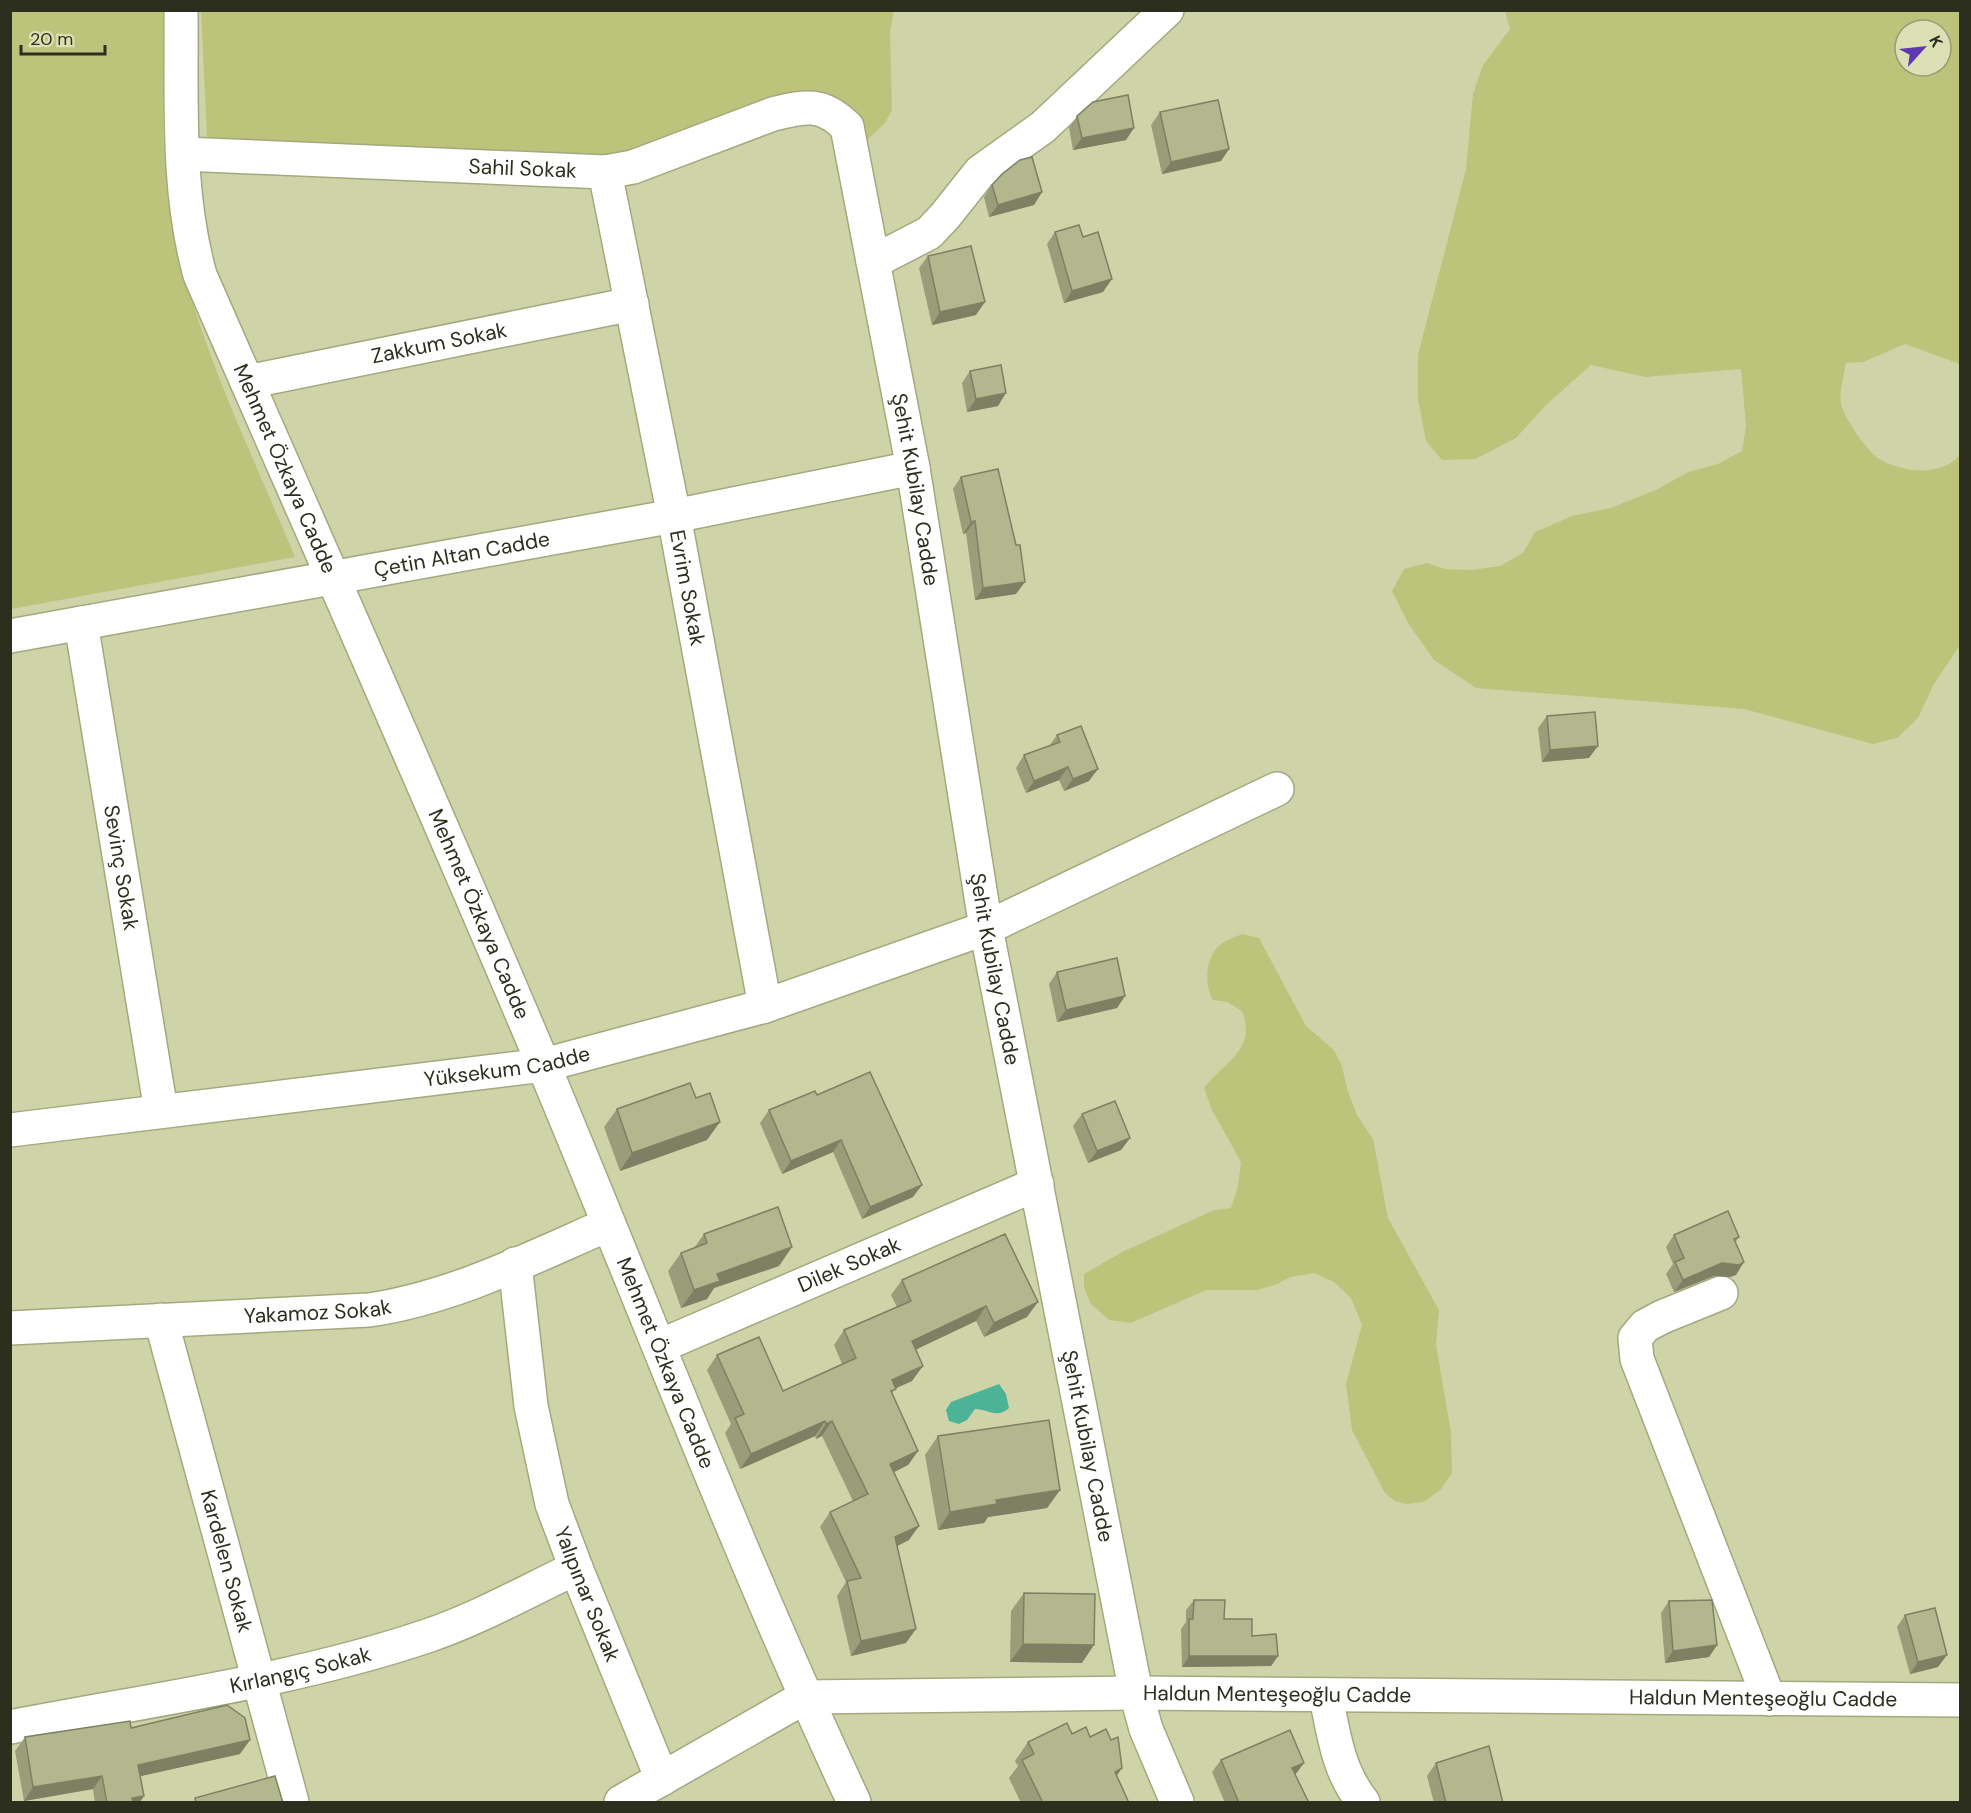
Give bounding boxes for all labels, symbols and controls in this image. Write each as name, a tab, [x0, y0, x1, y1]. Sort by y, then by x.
scale bar	[21, 18, 105, 56]
north arrow	[1893, 18, 1953, 78]
text: 20 m	[30, 27, 73, 51]
text: K	[1924, 32, 1948, 51]
street label: Sahil Sokak	[468, 152, 578, 185]
street label: Zakkum Sokak	[369, 316, 510, 370]
street label: Mehmet Özkaya Cadde	[227, 360, 343, 578]
street label: Şehit Kubilay Cadde	[885, 391, 946, 588]
street label: Çetin Altan Cadde	[371, 525, 552, 584]
street label: Evrim Sokak	[663, 528, 712, 649]
street label: Sevinç Sokak	[97, 803, 145, 933]
street label: Mehmet Özkaya Cadde	[422, 805, 537, 1024]
street label: Şehit Kubilay Cadde	[963, 871, 1027, 1068]
street label: Yüksekum Cadde	[422, 1039, 593, 1094]
street label: Dilek Sokak	[793, 1230, 905, 1299]
street label: Mehmet Özkaya Cadde	[610, 1253, 721, 1473]
street label: Yakamoz Sokak	[243, 1292, 394, 1330]
street label: Şehit Kubilay Cadde	[1055, 1348, 1120, 1545]
street label: Kardelen Sokak	[194, 1487, 259, 1636]
street label: Yalıpınar Sokak	[548, 1523, 627, 1666]
street label: Kırlangıç Sokak	[227, 1640, 375, 1700]
street label: Haldun Menteşeoğlu Cadde	[1143, 1679, 1411, 1709]
street label: Haldun Menteşeoğlu Cadde	[1629, 1683, 1897, 1713]

